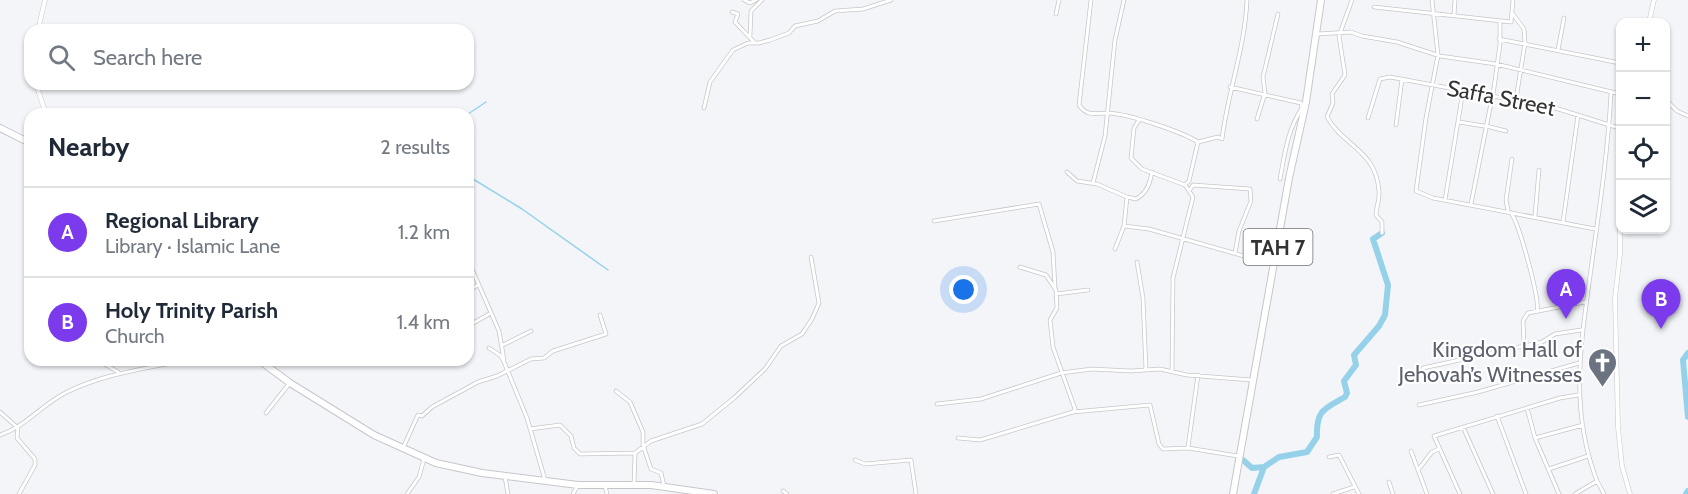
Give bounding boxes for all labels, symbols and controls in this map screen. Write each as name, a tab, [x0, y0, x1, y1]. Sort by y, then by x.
map controls	[1616, 18, 1670, 234]
button: +	[1616, 18, 1670, 72]
search box	[24, 24, 474, 90]
icon: search	[45, 41, 78, 74]
text: Search here	[93, 44, 202, 71]
button: −	[1616, 72, 1670, 126]
street label: Saffa Street	[1445, 74, 1558, 122]
button: locate	[1616, 126, 1670, 180]
text: Nearby	[48, 131, 129, 163]
text: 2 results	[380, 135, 450, 159]
button: layers	[1616, 180, 1670, 234]
text: Regional Library	[105, 207, 259, 234]
text: A	[61, 220, 74, 244]
text: 1.2 km	[398, 220, 450, 244]
road number: TAH 7	[1244, 229, 1312, 265]
text: Library · Islamic Lane	[105, 234, 280, 258]
pin: A	[1546, 270, 1586, 319]
your location	[949, 275, 978, 304]
pin: B	[1642, 280, 1680, 329]
text: Holy Trinity Parish	[105, 297, 278, 324]
text: B	[61, 310, 74, 334]
text: 1.4 km	[397, 310, 450, 334]
text: Church	[105, 324, 165, 348]
place label: Kingdom Hall of Jehovah’s Witnesses	[1398, 336, 1582, 388]
church icon: Kingdom Hall of Jehovah’s Witnesses	[1587, 346, 1619, 388]

